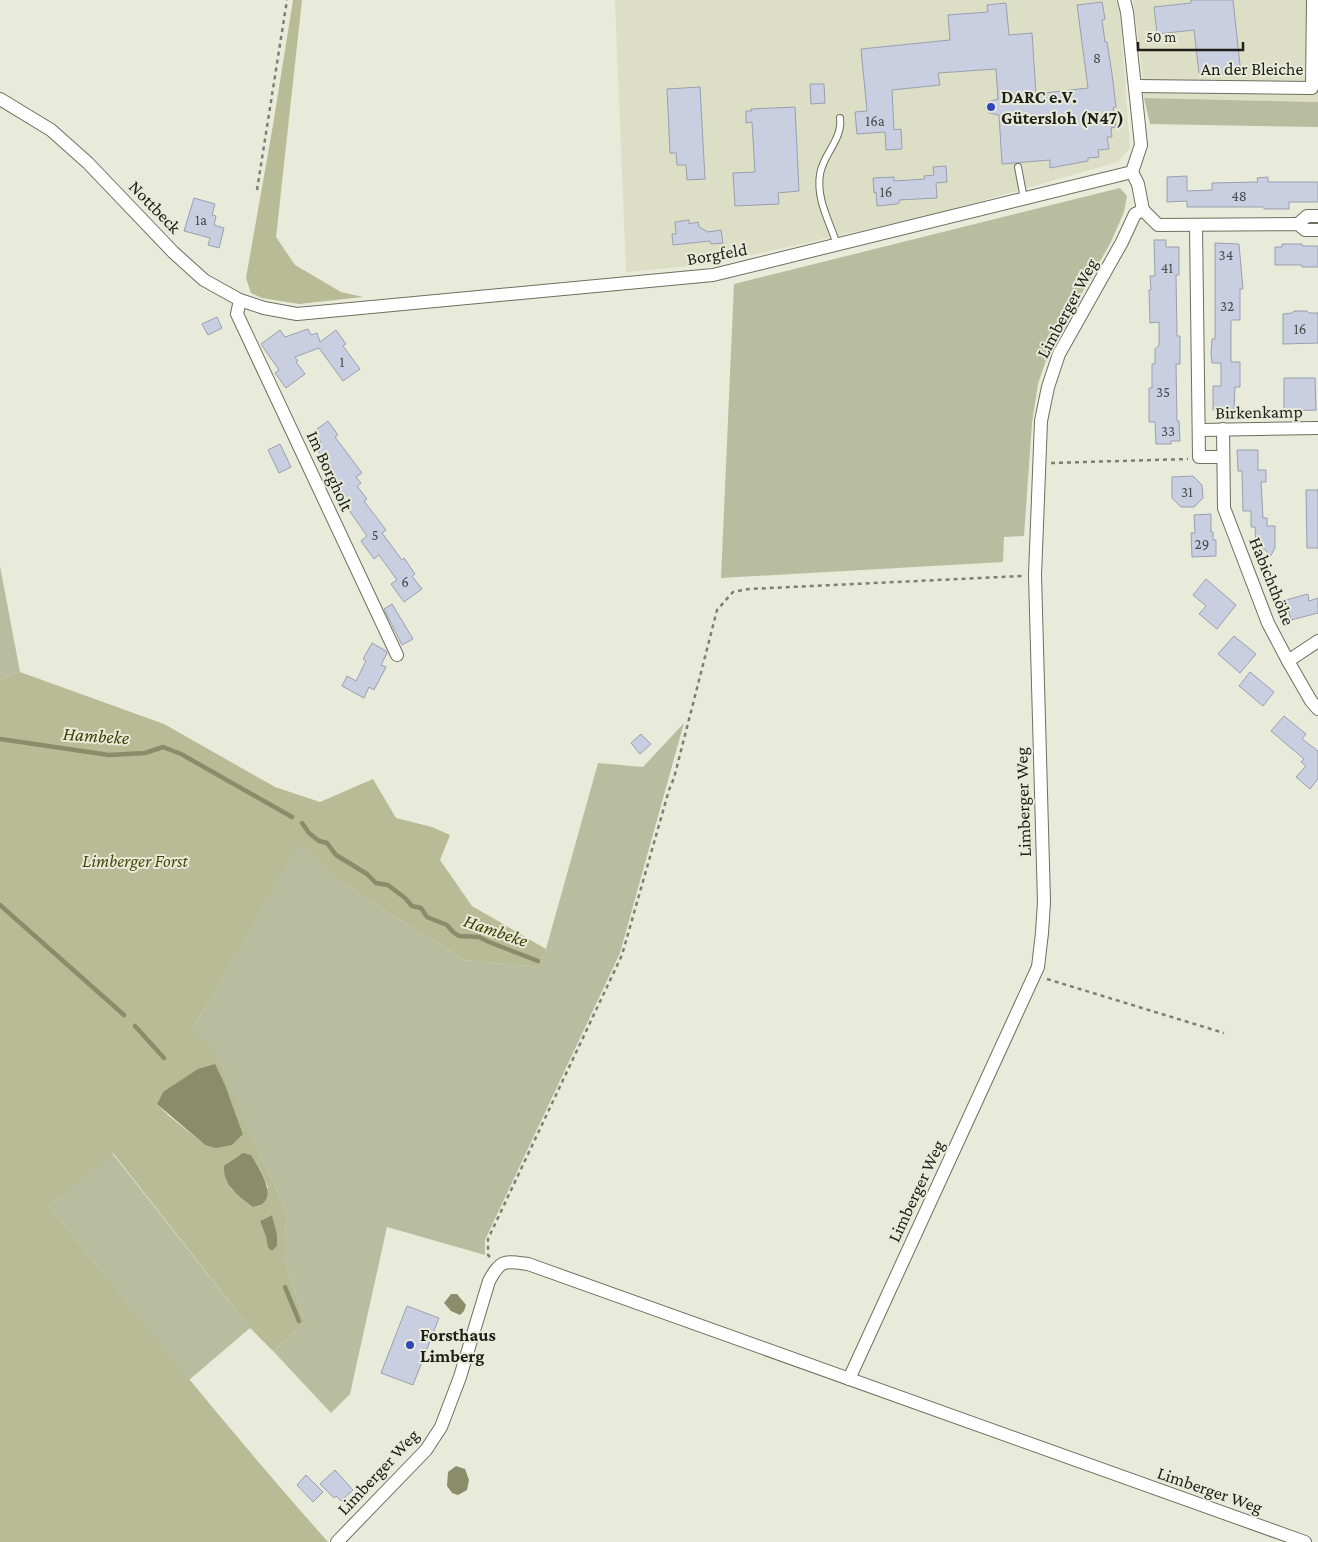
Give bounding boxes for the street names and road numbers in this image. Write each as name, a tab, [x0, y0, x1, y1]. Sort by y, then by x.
street label: An der Bleiche	[1201, 59, 1303, 79]
street label: Nottbeck	[125, 176, 185, 238]
street label: Borgfeld	[685, 239, 749, 269]
street label: Limberger Weg	[1032, 254, 1102, 361]
street label: Birkenkamp	[1215, 401, 1303, 423]
street label: Im Borgholt	[303, 428, 358, 515]
street label: Habichthöhe	[1245, 534, 1299, 628]
street label: Limberger Weg	[1011, 746, 1035, 857]
street label: Limberger Weg	[884, 1137, 948, 1245]
street label: Limberger Weg	[333, 1425, 423, 1519]
street label: Limberger Weg	[1155, 1463, 1266, 1517]

